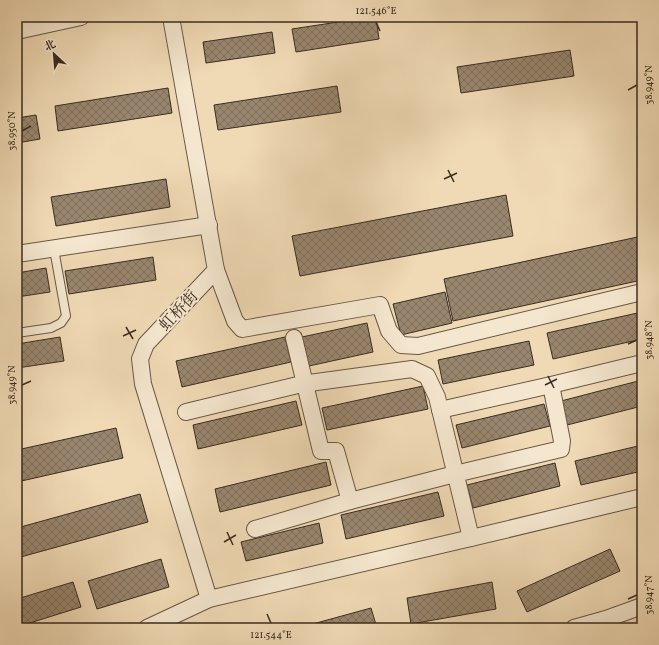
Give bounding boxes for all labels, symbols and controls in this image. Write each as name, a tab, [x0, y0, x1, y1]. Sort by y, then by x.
text: 121.546°E	[356, 4, 396, 18]
north arrow	[34, 34, 74, 74]
text: 北	[42, 37, 59, 56]
text: 38.949°N	[642, 65, 656, 105]
text: 38.950°N	[5, 111, 19, 151]
street label: 虹桥街	[155, 286, 204, 336]
text: 38.948°N	[642, 320, 656, 360]
text: 38.949°N	[5, 365, 19, 405]
text: 38.947°N	[642, 575, 656, 615]
text: 121.544°E	[250, 628, 292, 642]

